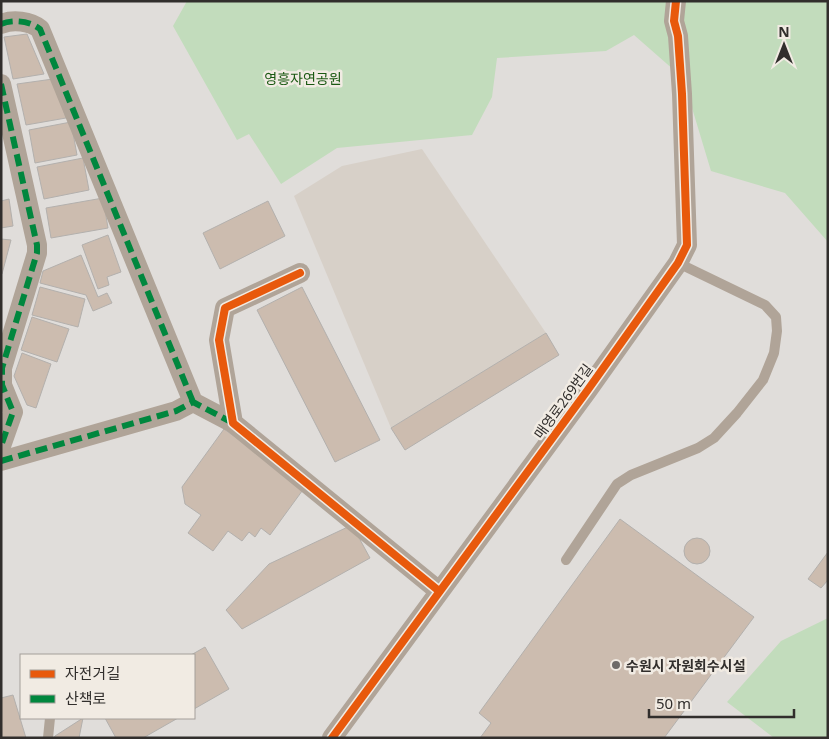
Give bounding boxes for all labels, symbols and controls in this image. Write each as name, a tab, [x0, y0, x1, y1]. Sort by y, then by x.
north arrow	[759, 20, 809, 70]
text: N	[778, 22, 790, 41]
park label: 영흥자연공원	[264, 69, 342, 88]
street label: 매영로269번길	[529, 360, 597, 442]
legend	[20, 654, 195, 719]
place label: 수원시 자원회수시설	[626, 656, 746, 675]
marker: 수원시 자원회수시설	[610, 659, 622, 671]
text: 자전거길	[65, 663, 120, 683]
scale bar	[649, 686, 794, 718]
text: 산책로	[65, 688, 106, 708]
text: 50 m	[656, 693, 691, 713]

